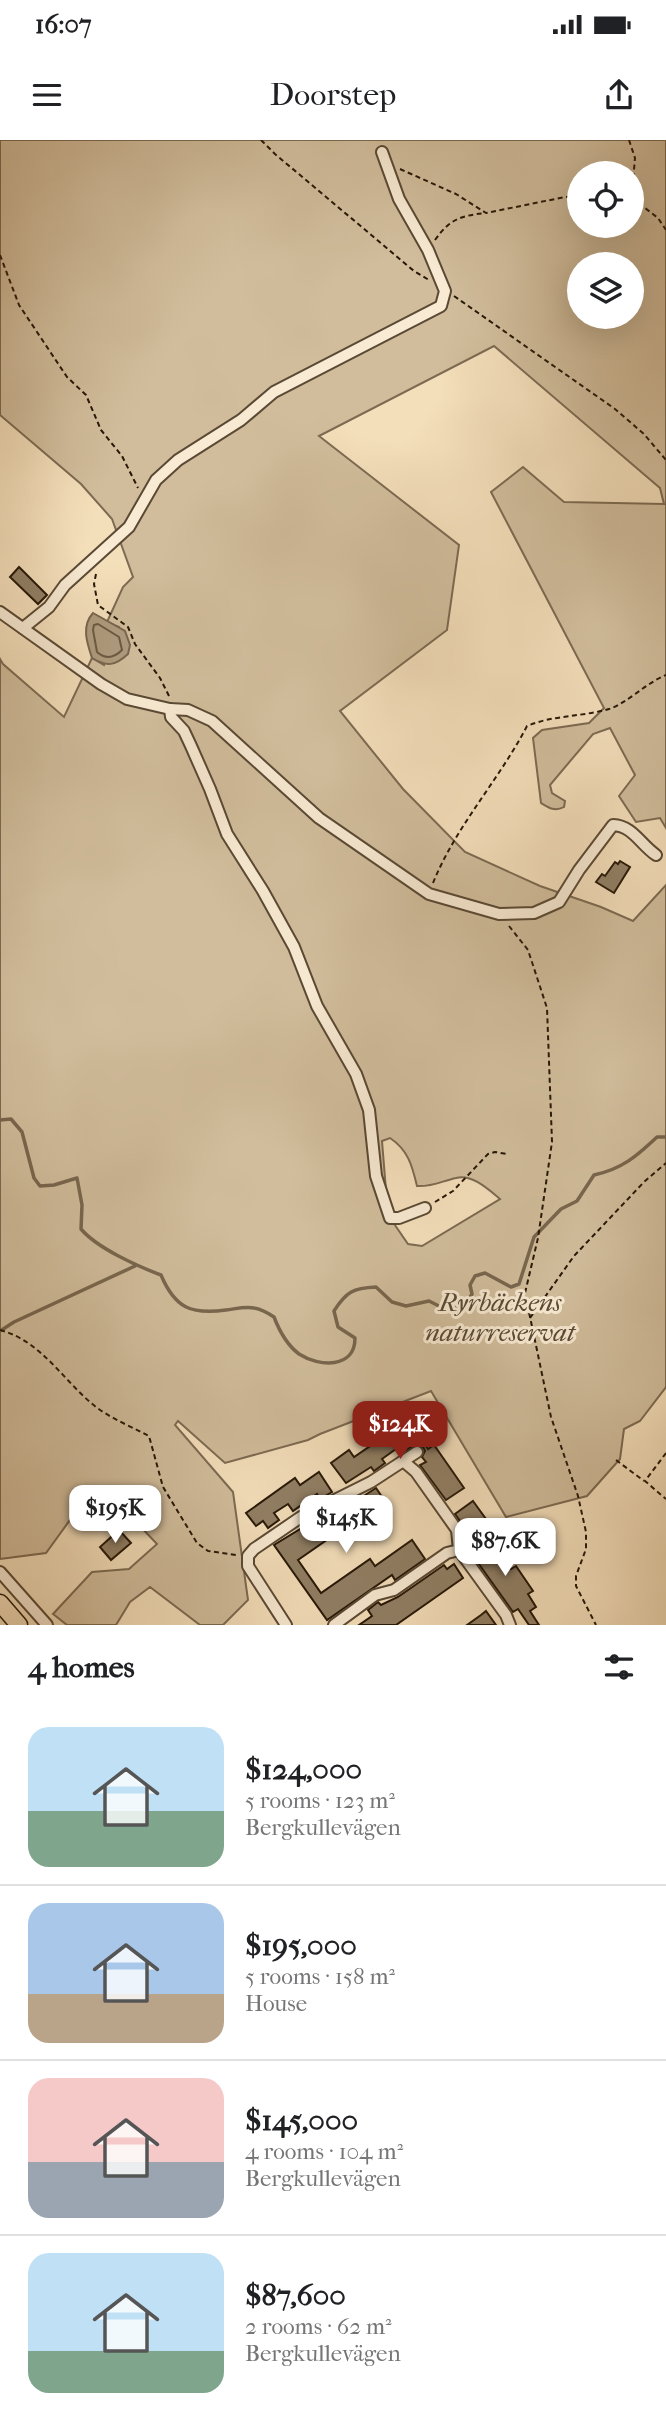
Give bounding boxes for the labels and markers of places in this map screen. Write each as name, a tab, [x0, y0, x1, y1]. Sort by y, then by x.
pin: $124K	[351, 1402, 449, 1461]
pin: $195K	[66, 1486, 164, 1545]
pin: $145K	[297, 1496, 395, 1555]
pin: $87.6K	[448, 1518, 562, 1578]

